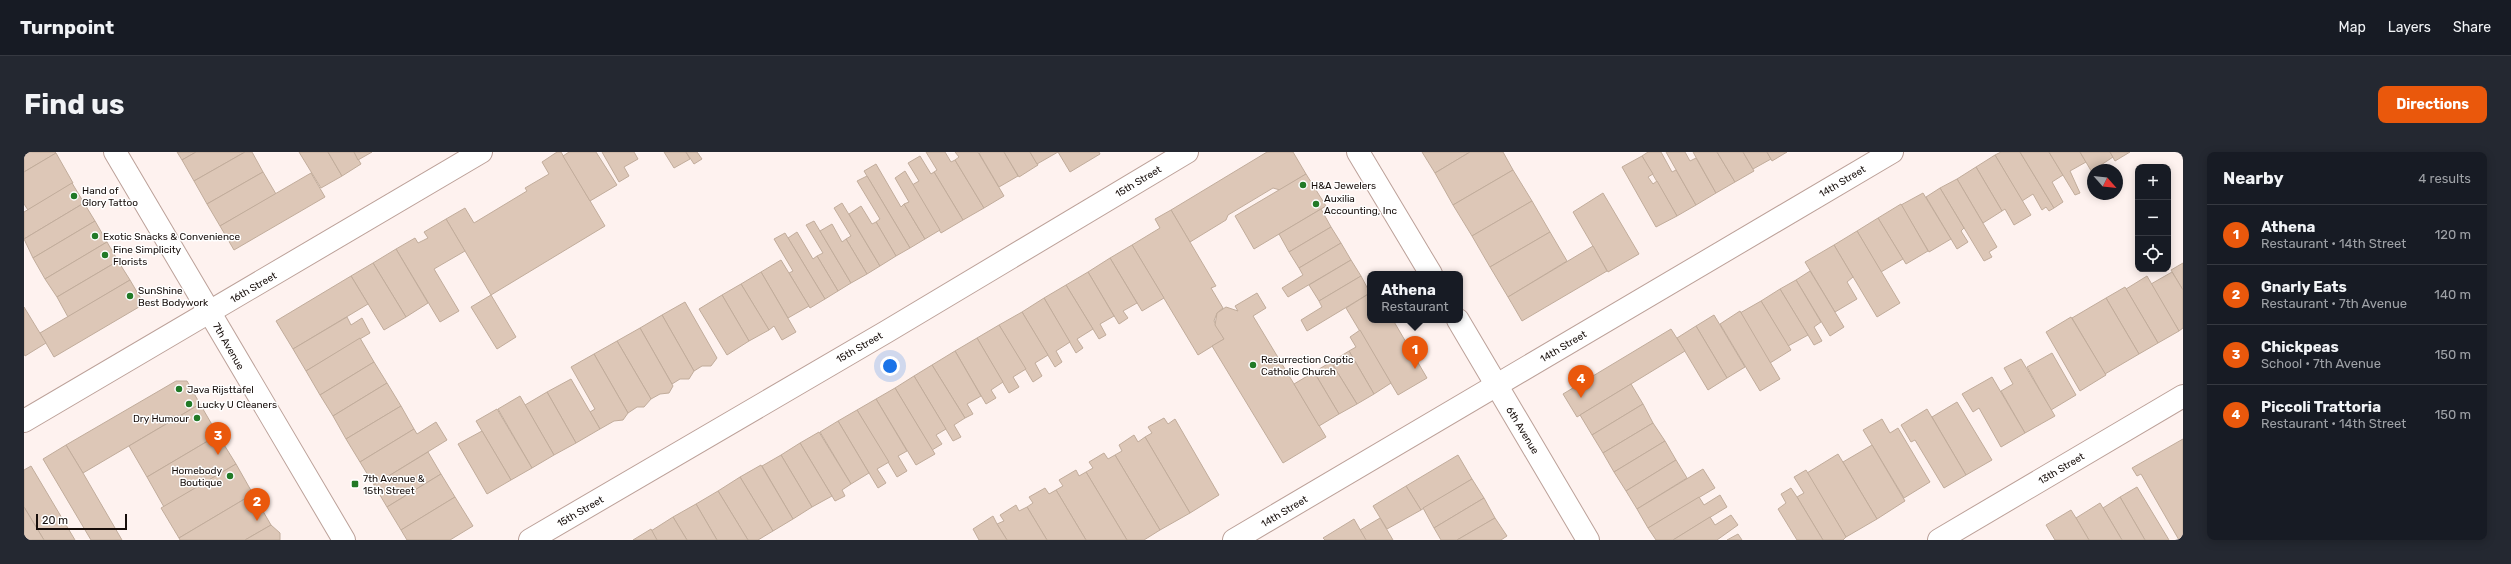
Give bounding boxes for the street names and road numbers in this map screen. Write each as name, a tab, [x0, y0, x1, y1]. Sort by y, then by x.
street label: 15th Street	[1113, 163, 1164, 200]
street label: 14th Street	[1817, 163, 1868, 200]
street label: 16th Street	[228, 270, 279, 306]
street label: 7th Avenue	[210, 321, 247, 373]
street label: 14th Street	[1538, 328, 1589, 365]
street label: 15th Street	[834, 330, 885, 366]
street label: 6th Avenue	[1503, 405, 1541, 457]
street label: 13th Street	[2036, 450, 2087, 487]
street label: 14th Street	[1259, 493, 1310, 530]
street label: 15th Street	[555, 494, 606, 530]

